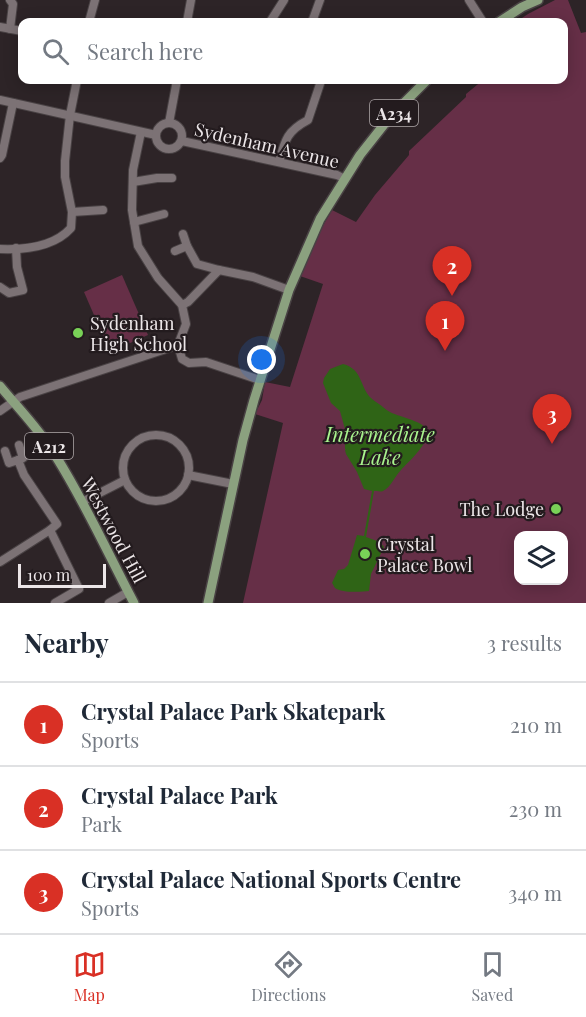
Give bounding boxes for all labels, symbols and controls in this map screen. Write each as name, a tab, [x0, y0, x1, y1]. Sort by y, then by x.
search box	[18, 18, 568, 84]
icon: search	[39, 35, 72, 68]
text: Search here	[87, 36, 203, 66]
road number: A234	[370, 100, 418, 126]
street label: Sydenham Avenue	[192, 117, 342, 173]
pin: 2	[432, 246, 472, 296]
pin: 1	[426, 302, 464, 351]
place label: Sydenham High School	[90, 311, 187, 356]
marker: Sydenham High School	[71, 326, 85, 340]
your location	[247, 345, 276, 374]
pin: 3	[532, 394, 572, 444]
water label: Intermediate Lake	[324, 420, 435, 470]
road number: A212	[25, 433, 73, 459]
street label: Westwood Hill	[76, 472, 152, 587]
place label: The Lodge	[459, 497, 544, 521]
marker: The Lodge	[549, 502, 563, 516]
map controls	[514, 531, 568, 585]
button: layers	[514, 531, 568, 585]
place label: Crystal Palace Bowl	[377, 532, 472, 577]
marker: Crystal Palace Bowl	[358, 547, 372, 561]
scale bar	[18, 561, 106, 588]
text: 100 m	[27, 564, 70, 585]
text: Nearby	[24, 625, 109, 660]
text: 3 results	[487, 629, 562, 656]
text: Crystal Palace Park Skatepark	[81, 696, 385, 726]
text: 1	[40, 711, 47, 738]
text: 210 m	[510, 711, 562, 738]
text: Sports	[81, 726, 139, 753]
text: Crystal Palace Park	[81, 780, 278, 810]
text: 2	[38, 795, 49, 822]
text: 230 m	[509, 795, 562, 822]
text: Park	[81, 810, 122, 837]
text: Crystal Palace National Sports Centre	[81, 864, 461, 894]
text: 3	[39, 879, 48, 906]
text: 340 m	[508, 879, 562, 906]
text: Sports	[81, 894, 139, 921]
tab: Map	[73, 948, 106, 1005]
tab: Directions	[251, 948, 326, 1005]
tab: Saved	[472, 948, 513, 1005]

